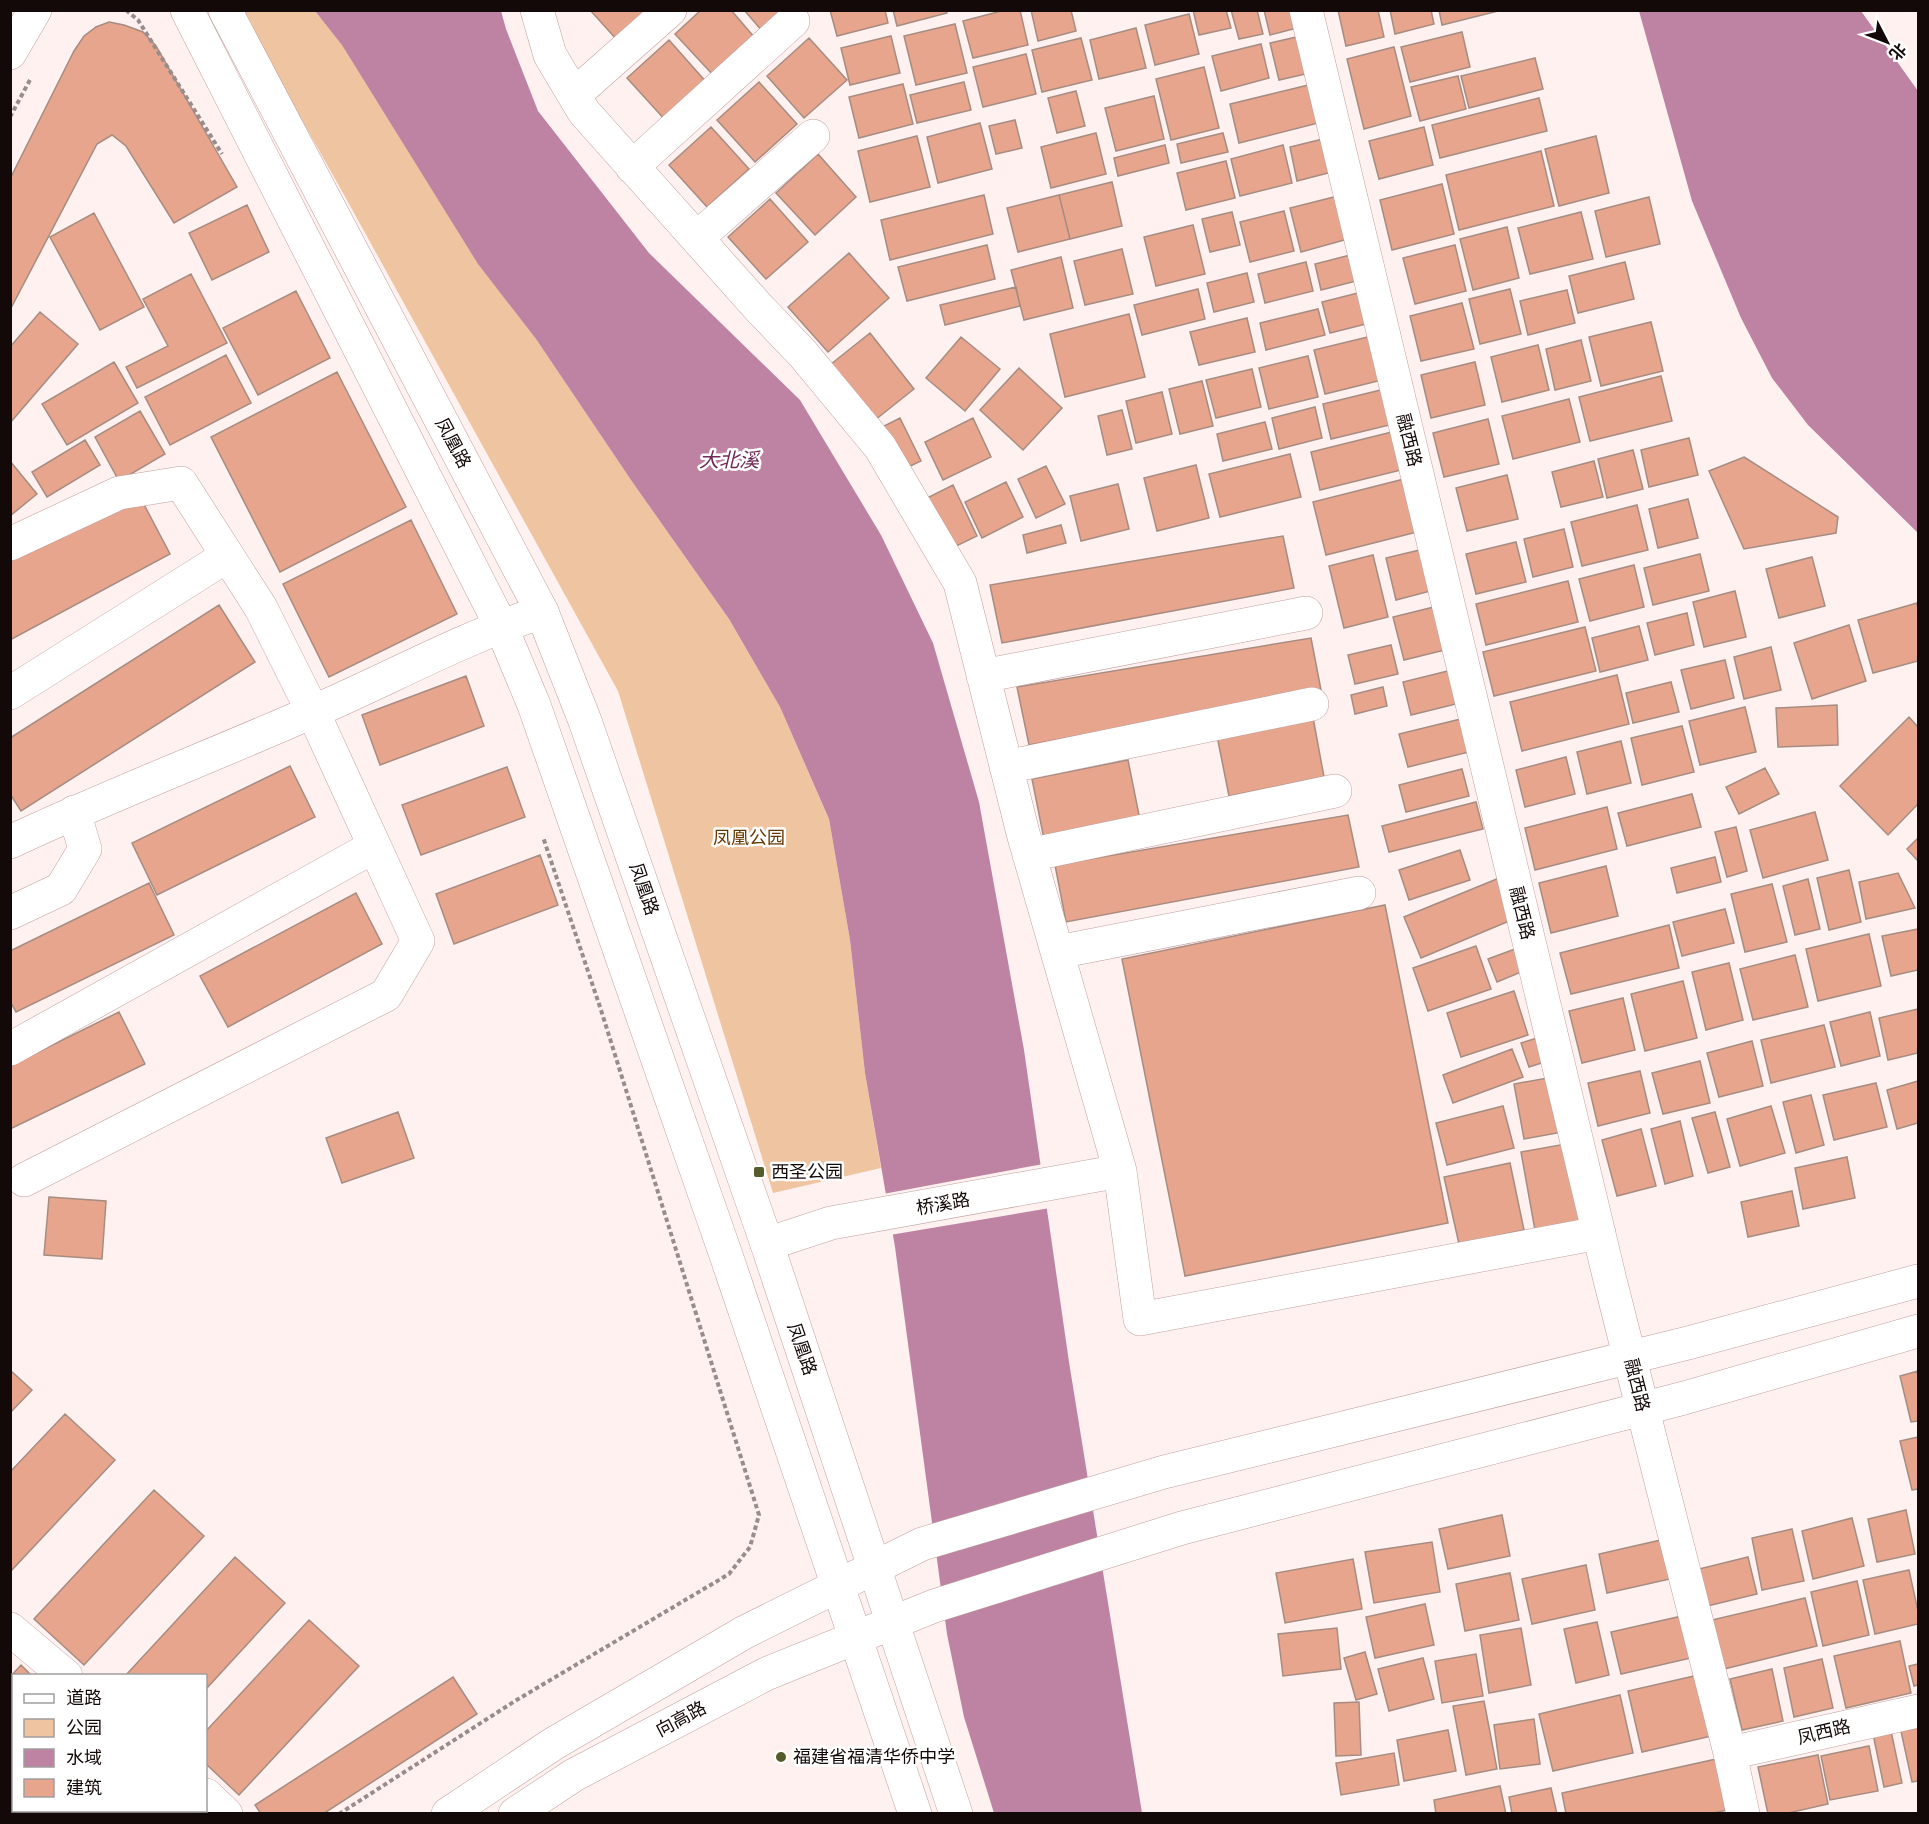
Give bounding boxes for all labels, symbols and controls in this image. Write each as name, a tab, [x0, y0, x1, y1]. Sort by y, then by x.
north arrow	[1857, 12, 1917, 72]
text: 北	[1885, 39, 1911, 65]
street label: 融西路	[1392, 411, 1427, 469]
street label: 凤凰路	[431, 414, 476, 472]
water label: 大北溪	[699, 447, 761, 473]
park label: 凤凰公园	[713, 826, 785, 849]
street label: 凤凰路	[625, 860, 664, 918]
street label: 融西路	[1505, 884, 1540, 942]
place label: 西圣公园	[771, 1160, 843, 1183]
marker: 西圣公园	[752, 1165, 766, 1179]
street label: 桥溪路	[914, 1187, 971, 1220]
street label: 凤凰路	[783, 1320, 822, 1378]
street label: 融西路	[1620, 1356, 1655, 1414]
legend	[12, 1674, 207, 1812]
text: 道路	[66, 1686, 102, 1709]
street label: 向高路	[652, 1696, 710, 1741]
street label: 凤西路	[1795, 1714, 1853, 1749]
text: 公园	[66, 1716, 102, 1739]
place label: 福建省福清华侨中学	[793, 1745, 955, 1768]
text: 水域	[66, 1746, 102, 1769]
marker: 福建省福清华侨中学	[774, 1750, 788, 1764]
text: 建筑	[66, 1776, 102, 1799]

